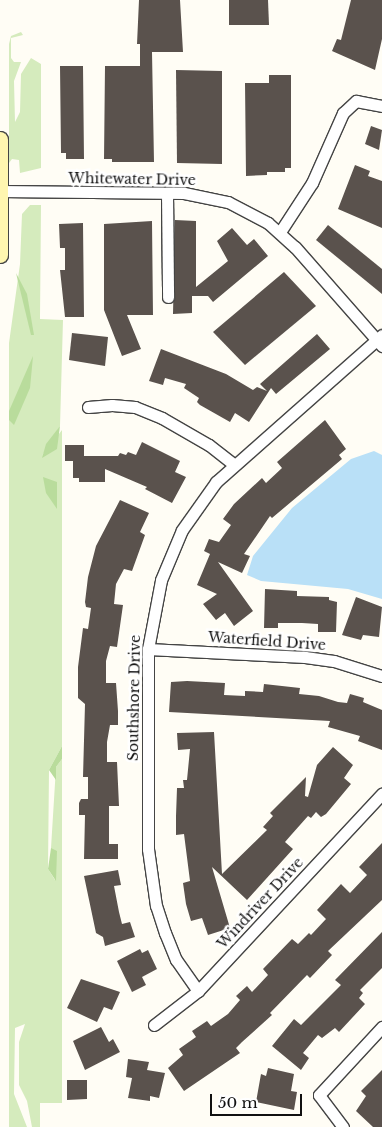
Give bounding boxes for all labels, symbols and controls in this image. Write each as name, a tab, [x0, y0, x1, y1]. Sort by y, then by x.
street label: Whitewater Drive	[68, 169, 196, 189]
street label: Waterfield Drive	[207, 628, 327, 654]
street label: Southshore Drive	[124, 635, 144, 761]
street label: Windriver Drive	[213, 854, 307, 952]
scale bar	[212, 1084, 304, 1116]
text: 50 m	[218, 1093, 258, 1112]

